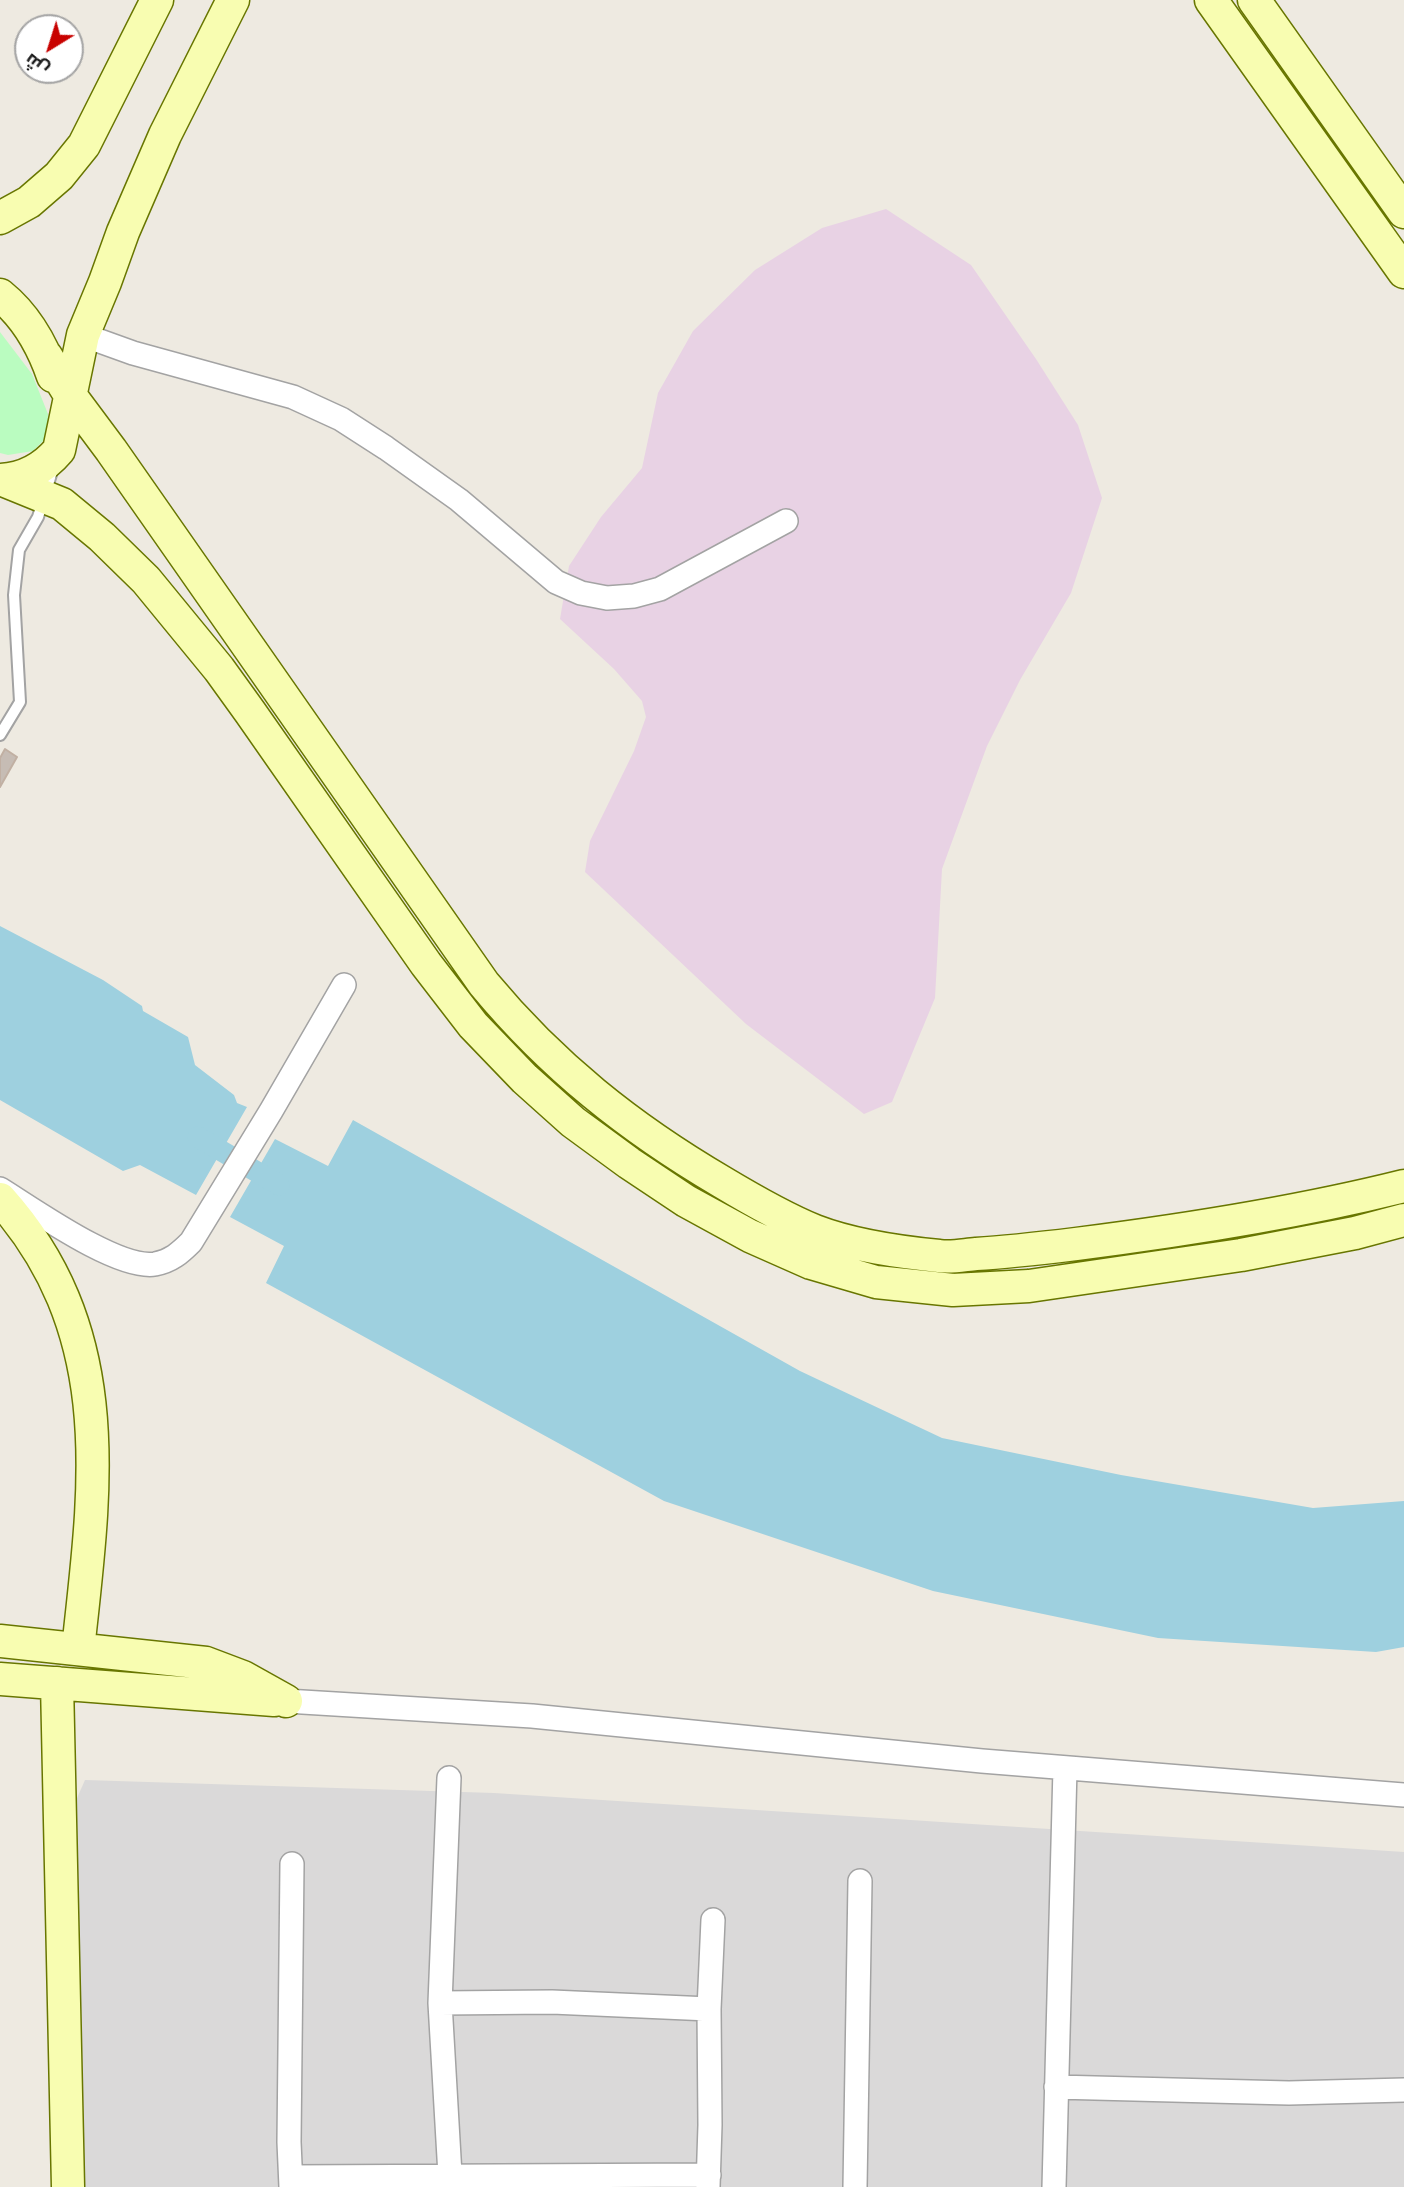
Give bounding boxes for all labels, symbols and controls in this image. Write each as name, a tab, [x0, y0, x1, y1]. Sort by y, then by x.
north arrow	[14, 14, 84, 84]
text: ش	[22, 49, 52, 79]

